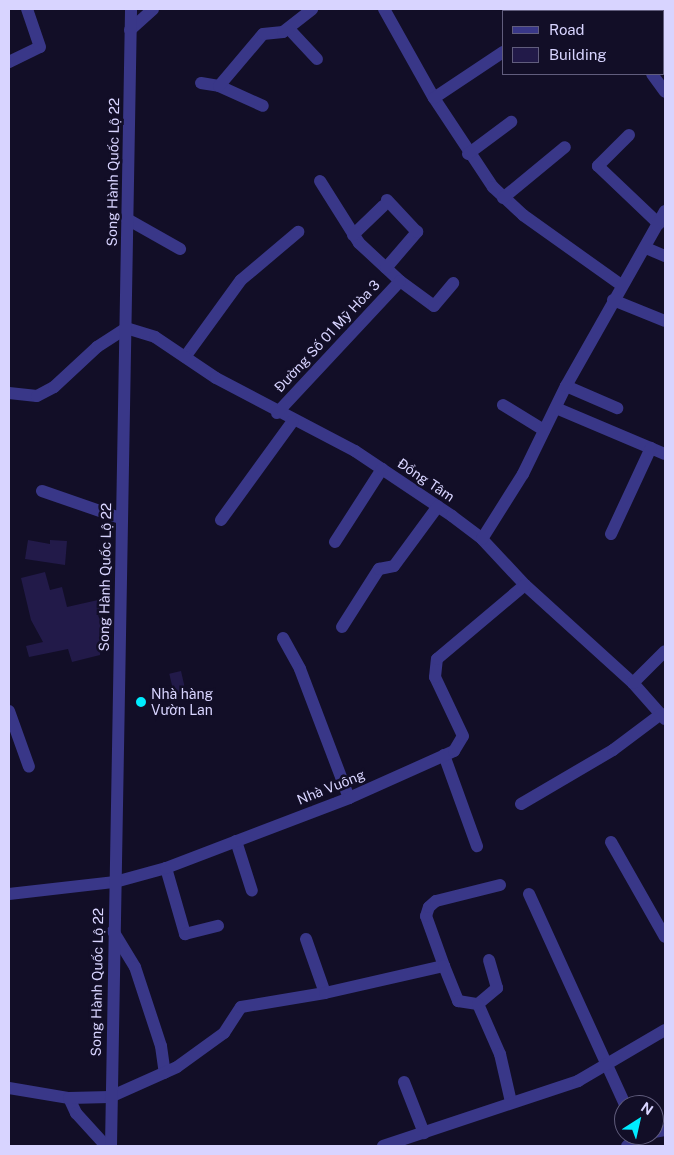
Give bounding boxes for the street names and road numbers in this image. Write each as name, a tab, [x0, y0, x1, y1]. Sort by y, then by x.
street label: Song Hành Quốc Lộ 22	[103, 97, 123, 247]
street label: Đường Số 01 Mỹ Hòa 3	[271, 276, 383, 396]
street label: Đồng Tâm	[394, 455, 458, 505]
street label: Song Hành Quốc Lộ 22	[95, 502, 115, 652]
street label: Nhà Vuông	[294, 766, 368, 808]
street label: Song Hành Quốc Lộ 22	[87, 907, 107, 1057]

